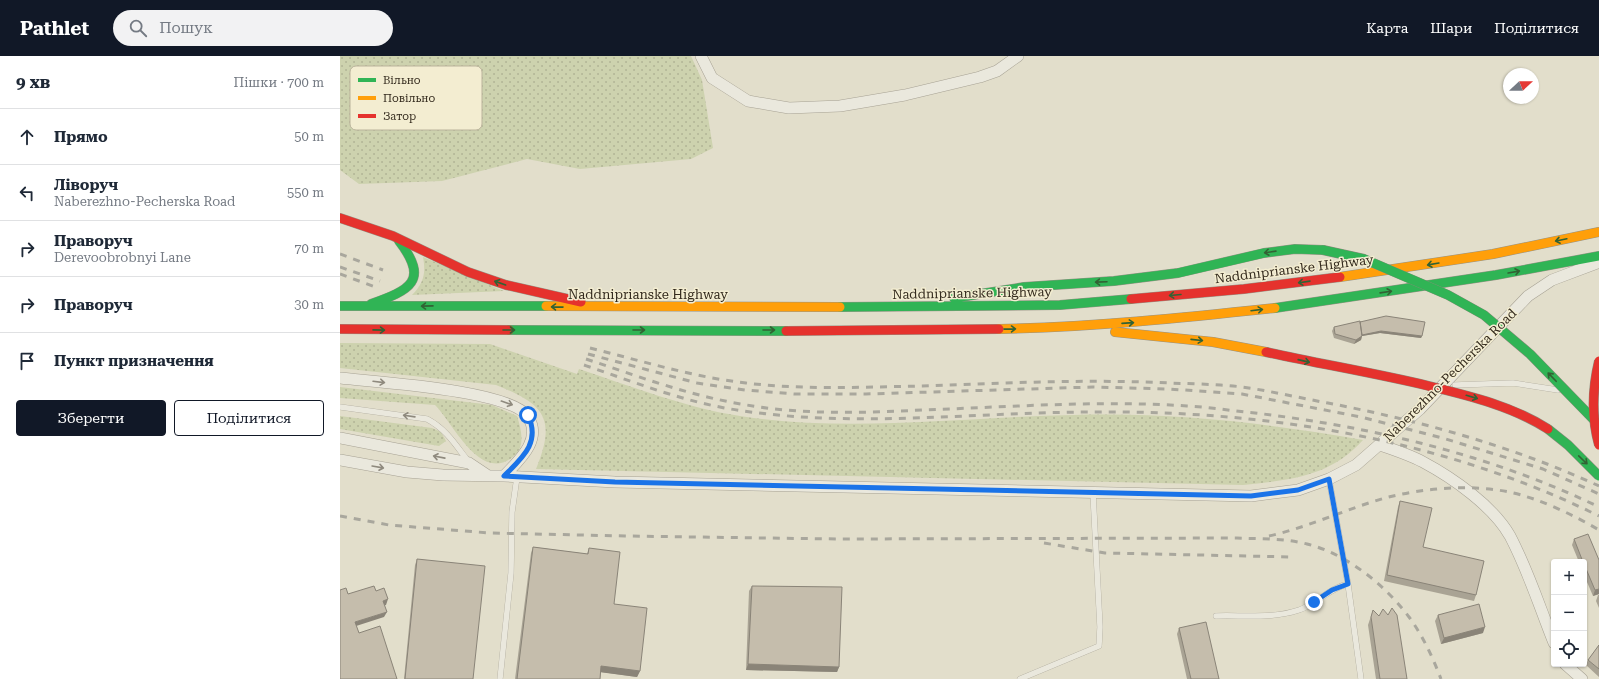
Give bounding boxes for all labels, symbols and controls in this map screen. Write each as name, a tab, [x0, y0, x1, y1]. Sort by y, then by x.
search box	[113, 10, 393, 46]
text: Pathlet	[20, 17, 89, 40]
icon: search	[127, 17, 149, 39]
text: Пошук	[159, 19, 213, 37]
text: Карта	[1366, 20, 1408, 36]
text: Шари	[1430, 20, 1472, 36]
text: Поділитися	[1494, 20, 1579, 36]
legend	[350, 66, 482, 130]
north arrow	[1503, 68, 1539, 104]
text: 9 хв	[16, 72, 50, 92]
text: Вільно	[383, 74, 421, 87]
text: Пішки · 700 m	[234, 75, 324, 90]
text: Повільно	[383, 92, 436, 105]
text: Затор	[383, 110, 416, 123]
icon: ahead	[16, 126, 38, 148]
text: Прямо	[54, 128, 108, 146]
text: 50 m	[294, 129, 324, 144]
text: Ліворуч	[54, 176, 118, 194]
icon: left	[16, 182, 38, 204]
text: 550 m	[287, 185, 324, 200]
text: Naberezhno-Pecherska Road	[54, 194, 235, 209]
text: Праворуч	[54, 232, 133, 250]
one-way arrow	[1555, 236, 1568, 244]
icon: right	[16, 238, 38, 260]
text: 70 m	[294, 241, 324, 256]
one-way arrow	[1264, 248, 1277, 256]
text: Derevoobrobnyi Lane	[54, 250, 191, 265]
street label: Naddniprianske Highway	[1214, 252, 1375, 286]
one-way arrow	[1427, 260, 1440, 268]
one-way arrow	[1507, 268, 1520, 276]
one-way arrow	[1095, 278, 1108, 286]
one-way arrow	[1298, 278, 1311, 286]
one-way arrow	[495, 279, 507, 287]
street label: Naddniprianske Highway	[892, 284, 1052, 302]
street label: Naddniprianske Highway	[568, 287, 728, 302]
one-way arrow	[1379, 288, 1392, 296]
one-way arrow	[1169, 292, 1182, 299]
icon: right	[16, 294, 38, 316]
text: Праворуч	[54, 296, 133, 314]
text: 30 m	[294, 297, 324, 312]
one-way arrow	[421, 302, 434, 310]
one-way arrow	[551, 304, 564, 311]
street label: Naberezhno-Pecherska Road	[1381, 305, 1520, 444]
one-way arrow	[1250, 306, 1263, 314]
one-way arrow	[1121, 319, 1134, 326]
one-way arrow	[1003, 325, 1016, 333]
one-way arrow	[372, 326, 385, 334]
one-way arrow	[502, 326, 515, 334]
one-way arrow	[632, 326, 645, 334]
one-way arrow	[762, 326, 775, 334]
one-way arrow	[1190, 336, 1203, 344]
icon: arrive	[16, 350, 38, 372]
text: Пункт призначення	[54, 352, 214, 370]
one-way arrow	[1297, 357, 1310, 365]
one-way arrow	[1547, 372, 1557, 382]
one-way arrow	[372, 378, 385, 386]
one-way arrow	[1465, 394, 1478, 401]
button: Зберегти	[16, 400, 166, 436]
button: Поділитися	[174, 400, 324, 436]
one-way arrow	[500, 400, 512, 408]
route start	[519, 406, 537, 424]
one-way arrow	[402, 412, 415, 420]
one-way arrow	[432, 452, 445, 460]
one-way arrow	[1578, 455, 1588, 465]
one-way arrow	[372, 463, 385, 471]
map controls	[1551, 559, 1587, 667]
button: +	[1551, 559, 1587, 595]
route end	[1305, 593, 1323, 611]
button: −	[1551, 595, 1587, 631]
button: locate	[1551, 631, 1587, 667]

